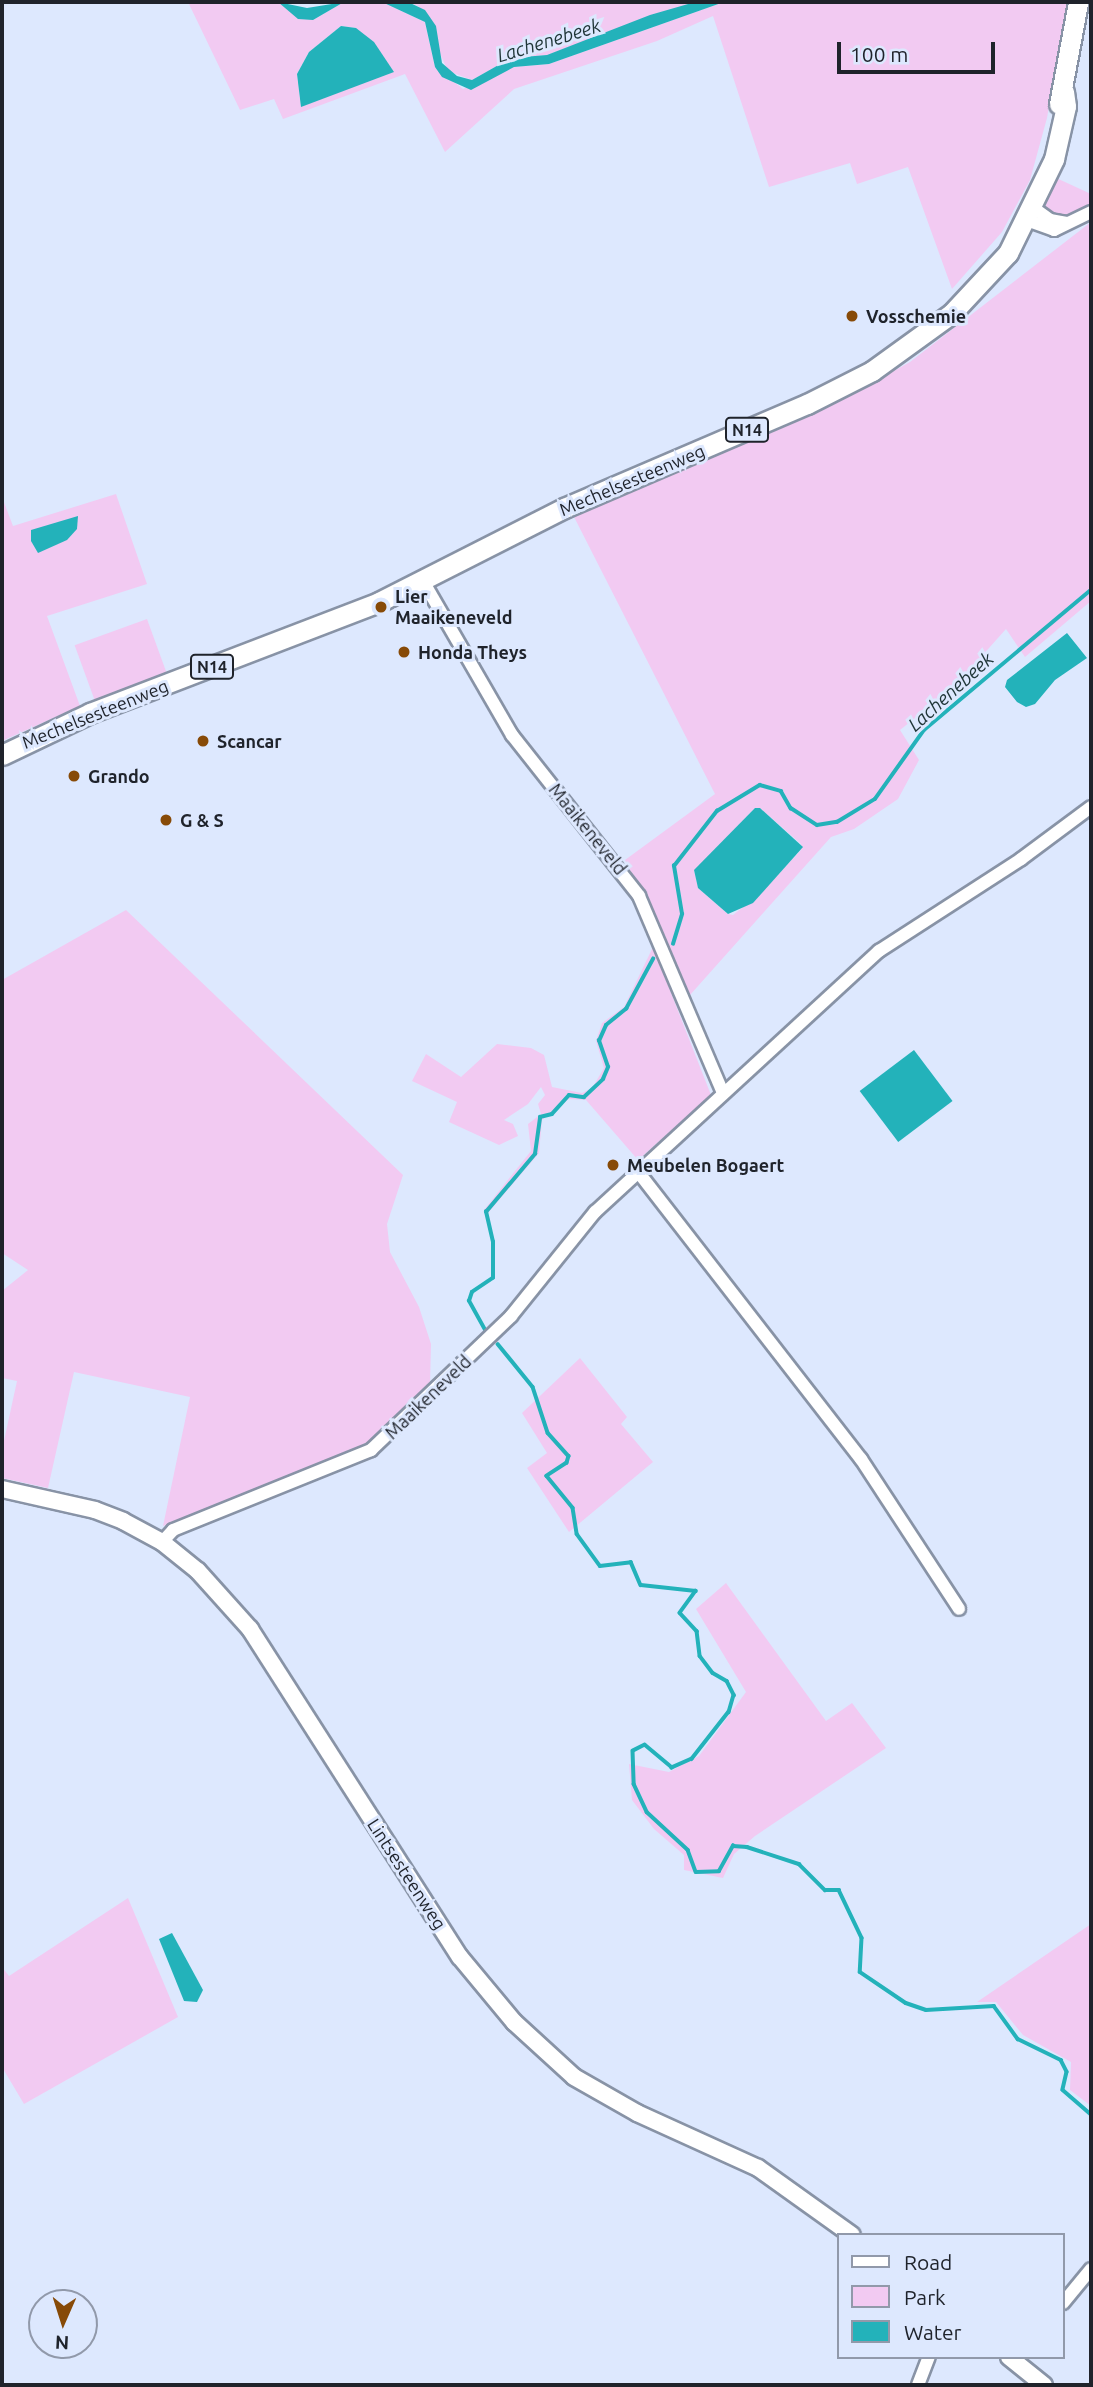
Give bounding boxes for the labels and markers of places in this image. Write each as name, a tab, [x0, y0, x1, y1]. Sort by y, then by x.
place label: Vosschemie	[866, 305, 966, 327]
marker: Vosschemie	[844, 308, 860, 324]
place label: Lier Maaikeneveld	[395, 586, 512, 628]
marker: Lier Maaikeneveld	[373, 599, 389, 615]
place label: Honda Theys	[418, 641, 527, 663]
marker: Honda Theys	[396, 644, 412, 660]
place label: Scancar	[217, 730, 282, 752]
marker: Scancar	[195, 733, 211, 749]
place label: Grando	[88, 765, 150, 787]
marker: Grando	[66, 768, 82, 784]
place label: G & S	[180, 809, 224, 831]
marker: G & S	[158, 812, 174, 828]
place label: Meubelen Bogaert	[627, 1154, 784, 1176]
marker: Meubelen Bogaert	[605, 1157, 621, 1173]

